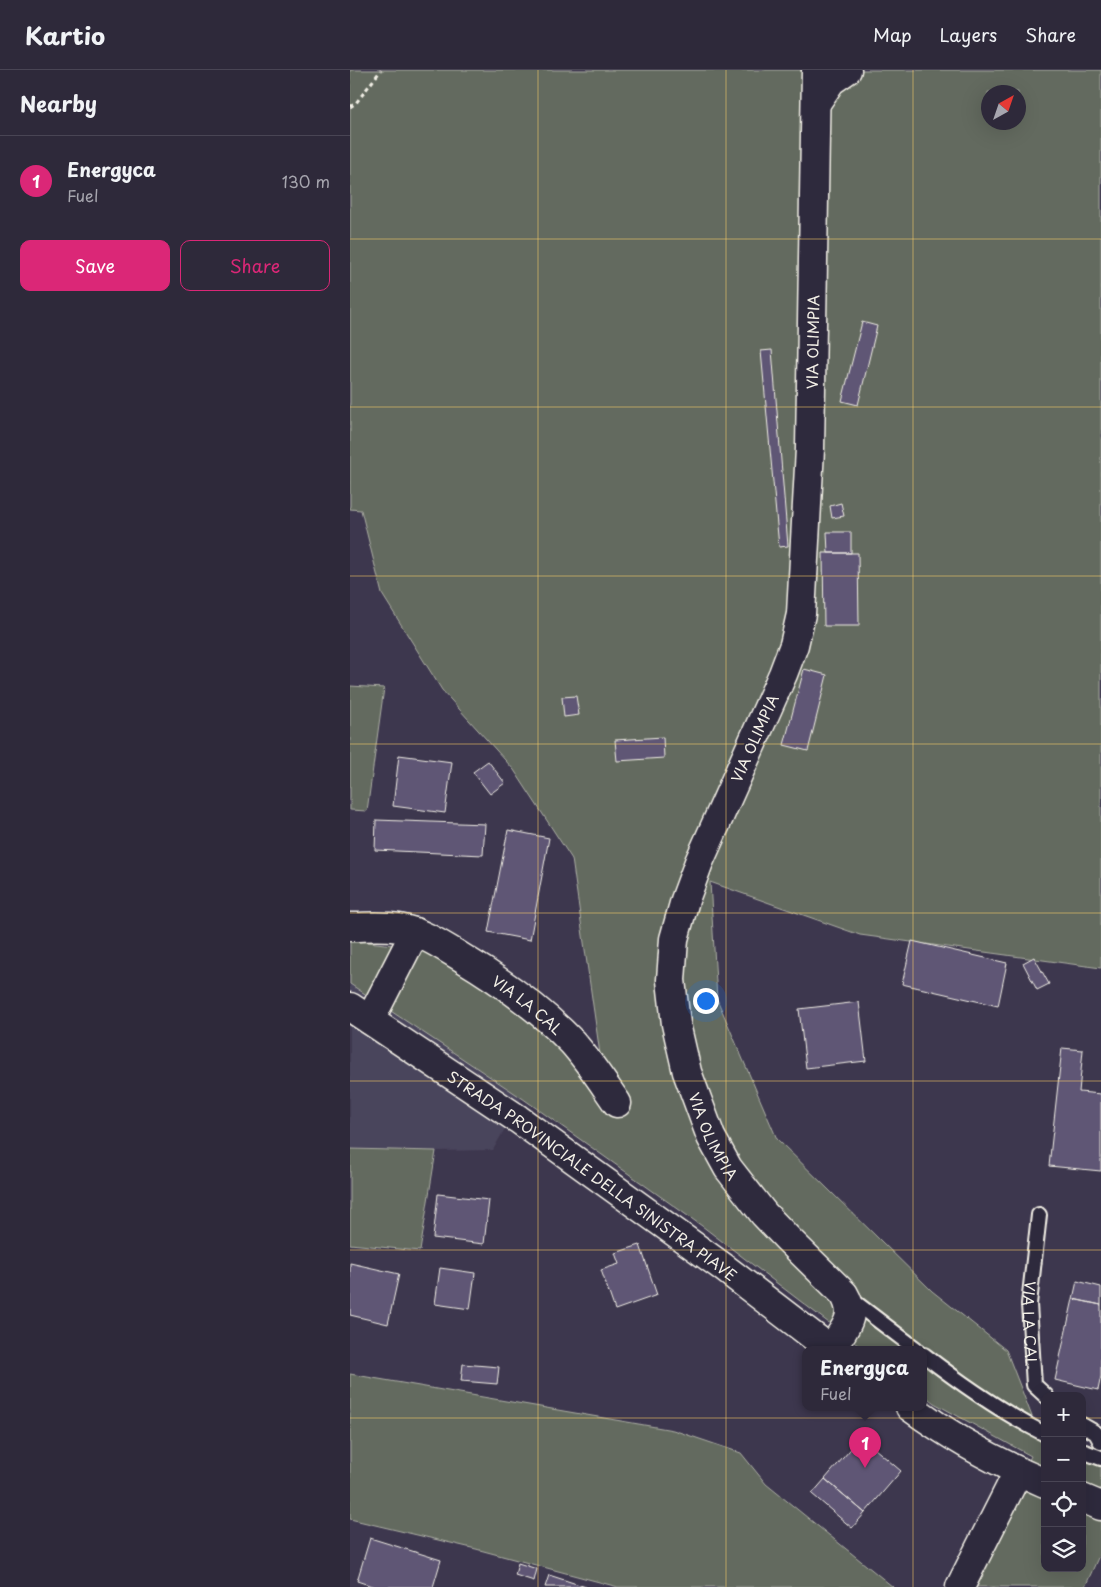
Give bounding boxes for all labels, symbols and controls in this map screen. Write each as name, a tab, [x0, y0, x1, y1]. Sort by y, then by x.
text: Kartio	[25, 17, 105, 53]
text: Map	[873, 21, 912, 48]
text: Layers	[940, 21, 997, 48]
text: Share	[1025, 21, 1076, 48]
north arrow	[981, 85, 1026, 130]
text: Nearby	[20, 87, 97, 119]
text: Energyca	[67, 155, 156, 183]
text: 1	[32, 169, 40, 193]
text: 130 m	[282, 169, 330, 193]
text: Fuel	[67, 183, 98, 207]
button: Save	[20, 240, 170, 291]
button: Share	[180, 240, 330, 291]
street label: VIA OLIMPIA	[800, 295, 824, 389]
street label: VIA OLIMPIA	[724, 690, 784, 786]
street label: VIA LA CAL	[488, 969, 569, 1039]
your location	[693, 988, 719, 1014]
street label: STRADA PROVINCIALE DELLA SINISTRA PIAVE	[443, 1064, 742, 1286]
street label: VIA OLIMPIA	[684, 1089, 744, 1184]
street label: VIA LA CAL	[1017, 1280, 1044, 1366]
popup	[802, 1346, 927, 1411]
text: Energyca	[820, 1353, 909, 1381]
text: Fuel	[820, 1381, 851, 1405]
map controls	[1041, 1392, 1086, 1572]
button: +	[1041, 1392, 1086, 1437]
pin: 1	[849, 1427, 881, 1468]
button: −	[1041, 1437, 1086, 1482]
button: locate	[1041, 1482, 1086, 1527]
button: layers	[1041, 1527, 1086, 1572]

